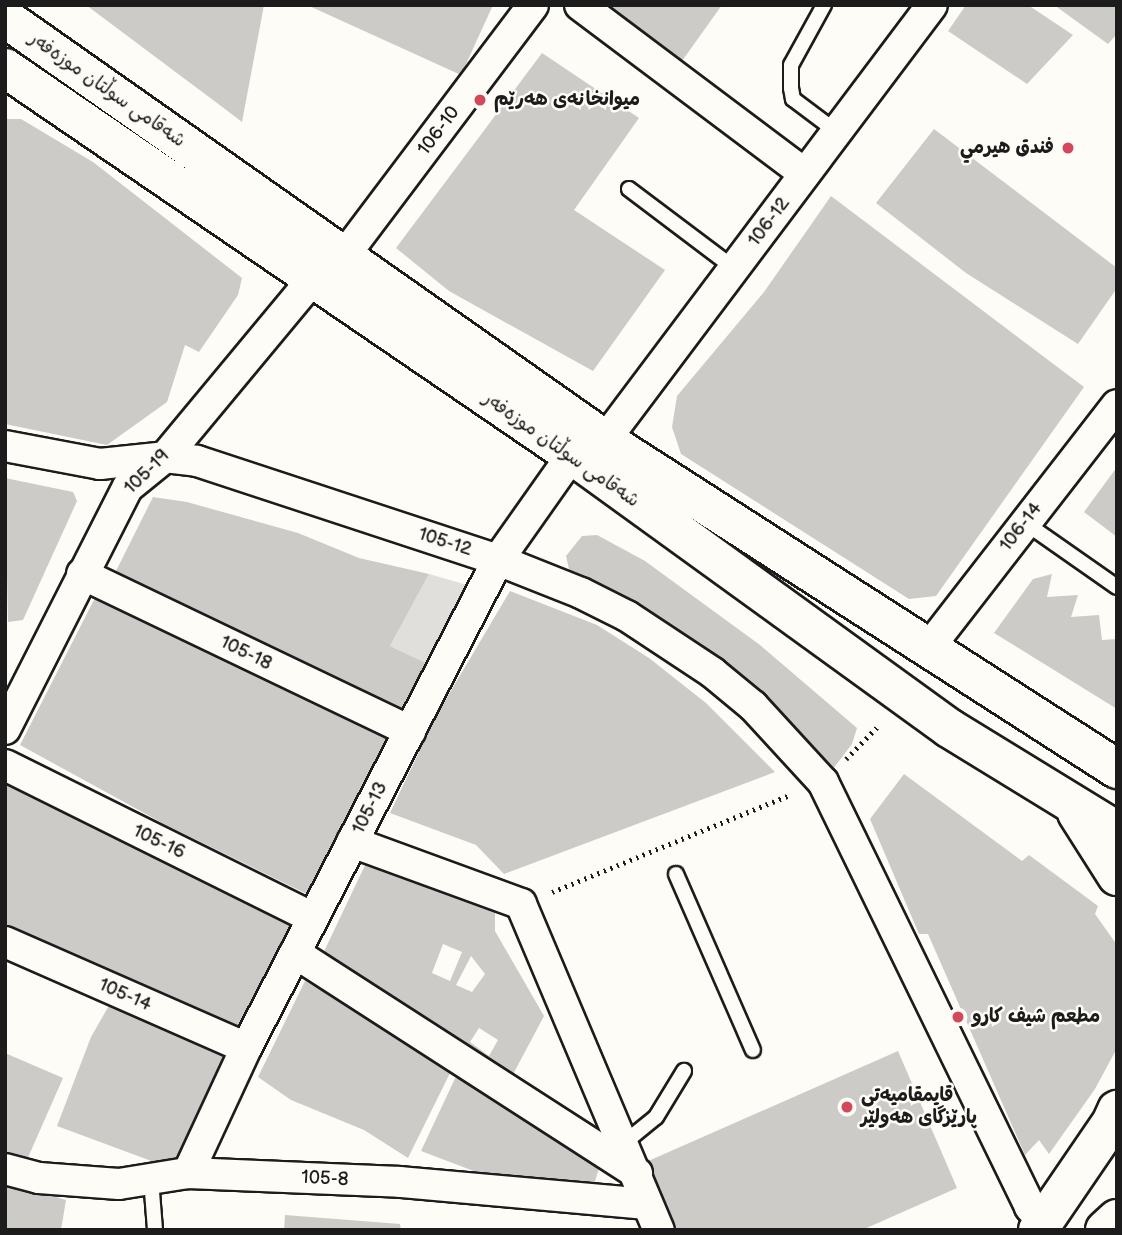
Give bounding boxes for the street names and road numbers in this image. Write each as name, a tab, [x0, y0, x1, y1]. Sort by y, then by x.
street label: شەقامی سوڵتان موزەفەر	[24, 27, 190, 153]
street label: 106-10	[413, 102, 465, 160]
street label: 106-12	[743, 193, 795, 251]
street label: شەقامی سوڵتان موزەفەر	[478, 387, 644, 513]
street label: 105-19	[119, 445, 175, 499]
street label: 106-14	[995, 498, 1047, 556]
street label: 105-12	[415, 523, 475, 561]
street label: 105-18	[216, 631, 276, 675]
street label: 105-13	[347, 778, 393, 838]
street label: 105-16	[129, 820, 189, 864]
street label: 105-14	[95, 973, 155, 1017]
street label: 105-8	[301, 1166, 349, 1192]

